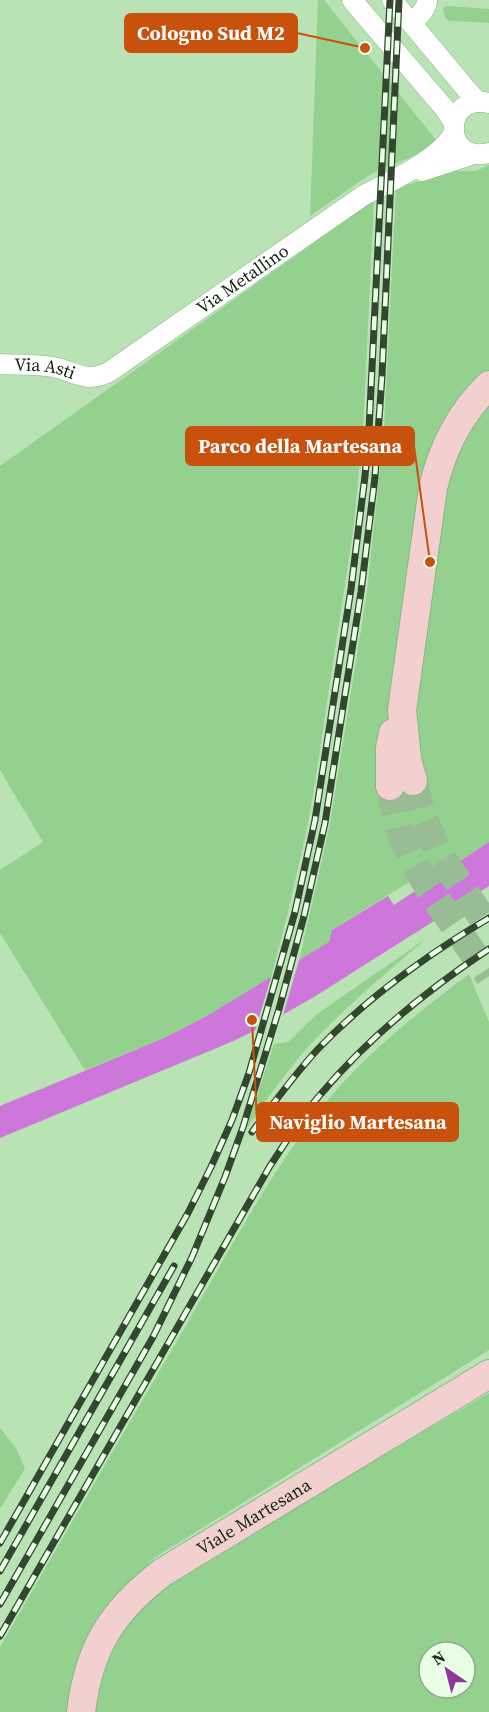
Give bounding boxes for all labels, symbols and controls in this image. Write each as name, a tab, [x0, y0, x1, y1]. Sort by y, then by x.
callout: Cologno Sud M2	[125, 14, 297, 52]
text: Cologno Sud M2	[137, 19, 285, 47]
street label: Via Metallino	[191, 238, 294, 320]
street label: Via Asti	[14, 351, 79, 385]
callout: Parco della Martesana	[186, 427, 414, 465]
text: Parco della Martesana	[198, 432, 402, 460]
callout: Naviglio Martesana	[257, 1103, 458, 1141]
text: Naviglio Martesana	[269, 1108, 447, 1136]
street label: Viale Martesana	[192, 1472, 316, 1561]
north arrow	[417, 1640, 477, 1700]
text: N	[427, 1645, 450, 1670]

